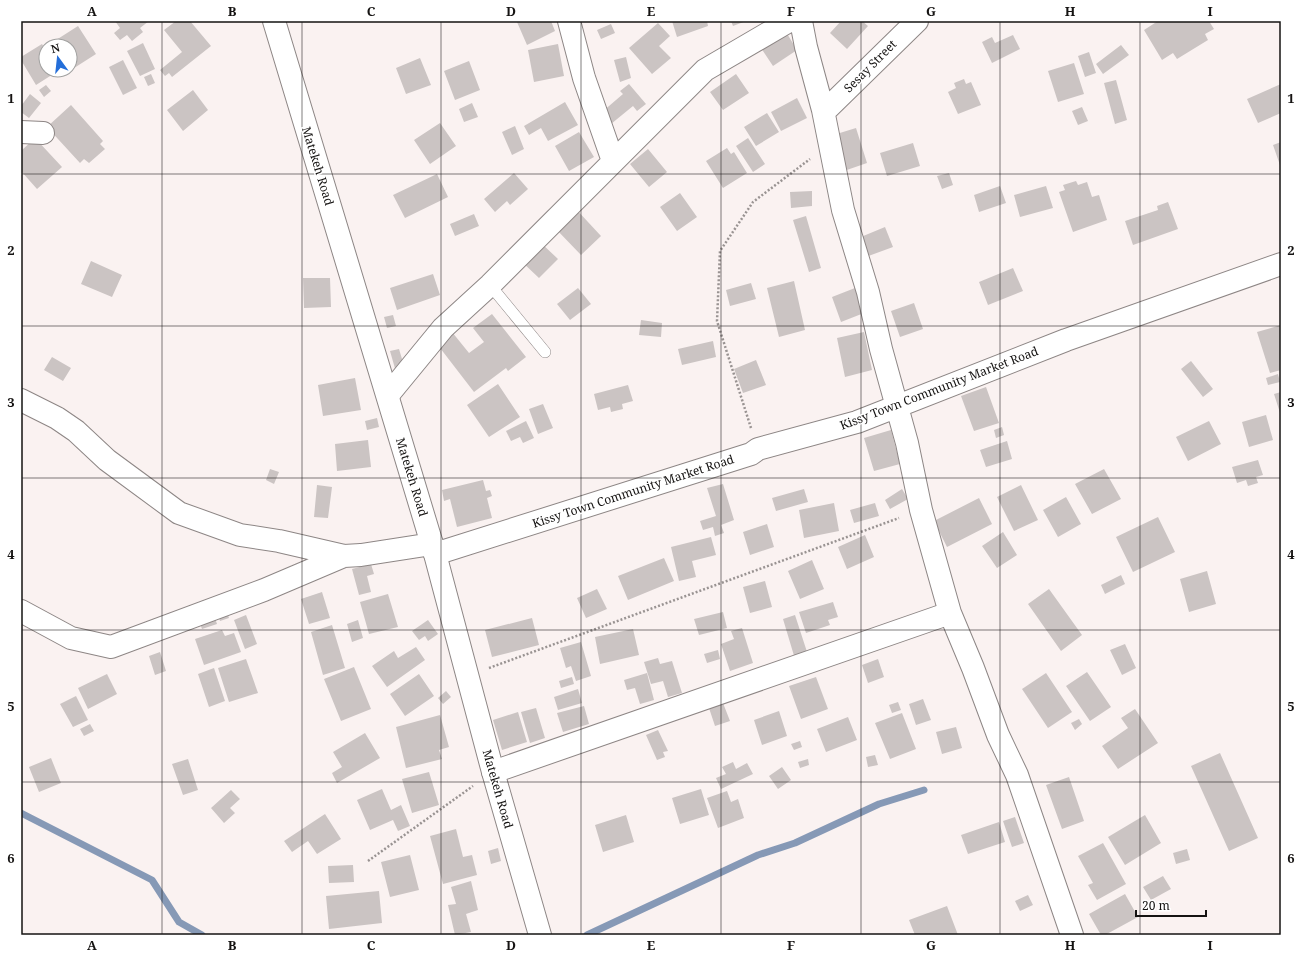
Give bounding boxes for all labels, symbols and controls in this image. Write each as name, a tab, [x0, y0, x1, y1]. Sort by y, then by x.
text: A	[87, 2, 97, 20]
text: B	[228, 2, 237, 20]
text: C	[367, 2, 376, 20]
text: D	[506, 2, 516, 20]
text: E	[647, 2, 656, 20]
text: F	[787, 2, 795, 20]
text: G	[926, 2, 936, 20]
text: H	[1065, 2, 1076, 20]
text: I	[1207, 2, 1213, 20]
street label: Sesay Street	[840, 36, 900, 96]
north arrow	[38, 38, 78, 78]
text: N	[49, 39, 62, 56]
text: 1	[7, 89, 15, 107]
text: 1	[1287, 89, 1295, 107]
street label: Matekeh Road	[298, 125, 338, 208]
text: 2	[7, 241, 15, 259]
text: 2	[1287, 241, 1295, 259]
street label: Kissy Town Community Market Road	[837, 342, 1041, 434]
text: 3	[7, 393, 15, 411]
text: 3	[1287, 393, 1295, 411]
street label: Matekeh Road	[392, 436, 432, 519]
street label: Kissy Town Community Market Road	[530, 450, 737, 532]
text: 4	[7, 545, 15, 563]
text: 4	[1287, 545, 1295, 563]
text: 5	[7, 697, 15, 715]
text: 5	[1287, 697, 1295, 715]
street label: Matekeh Road	[479, 747, 518, 831]
text: 6	[7, 849, 15, 867]
text: 6	[1287, 849, 1295, 867]
scale bar	[1136, 892, 1206, 918]
text: 20 m	[1142, 897, 1170, 914]
text: A	[87, 936, 97, 954]
text: B	[228, 936, 237, 954]
text: C	[367, 936, 376, 954]
text: D	[506, 936, 516, 954]
text: E	[647, 936, 656, 954]
text: F	[787, 936, 795, 954]
text: G	[926, 936, 936, 954]
text: H	[1065, 936, 1076, 954]
text: I	[1207, 936, 1213, 954]

